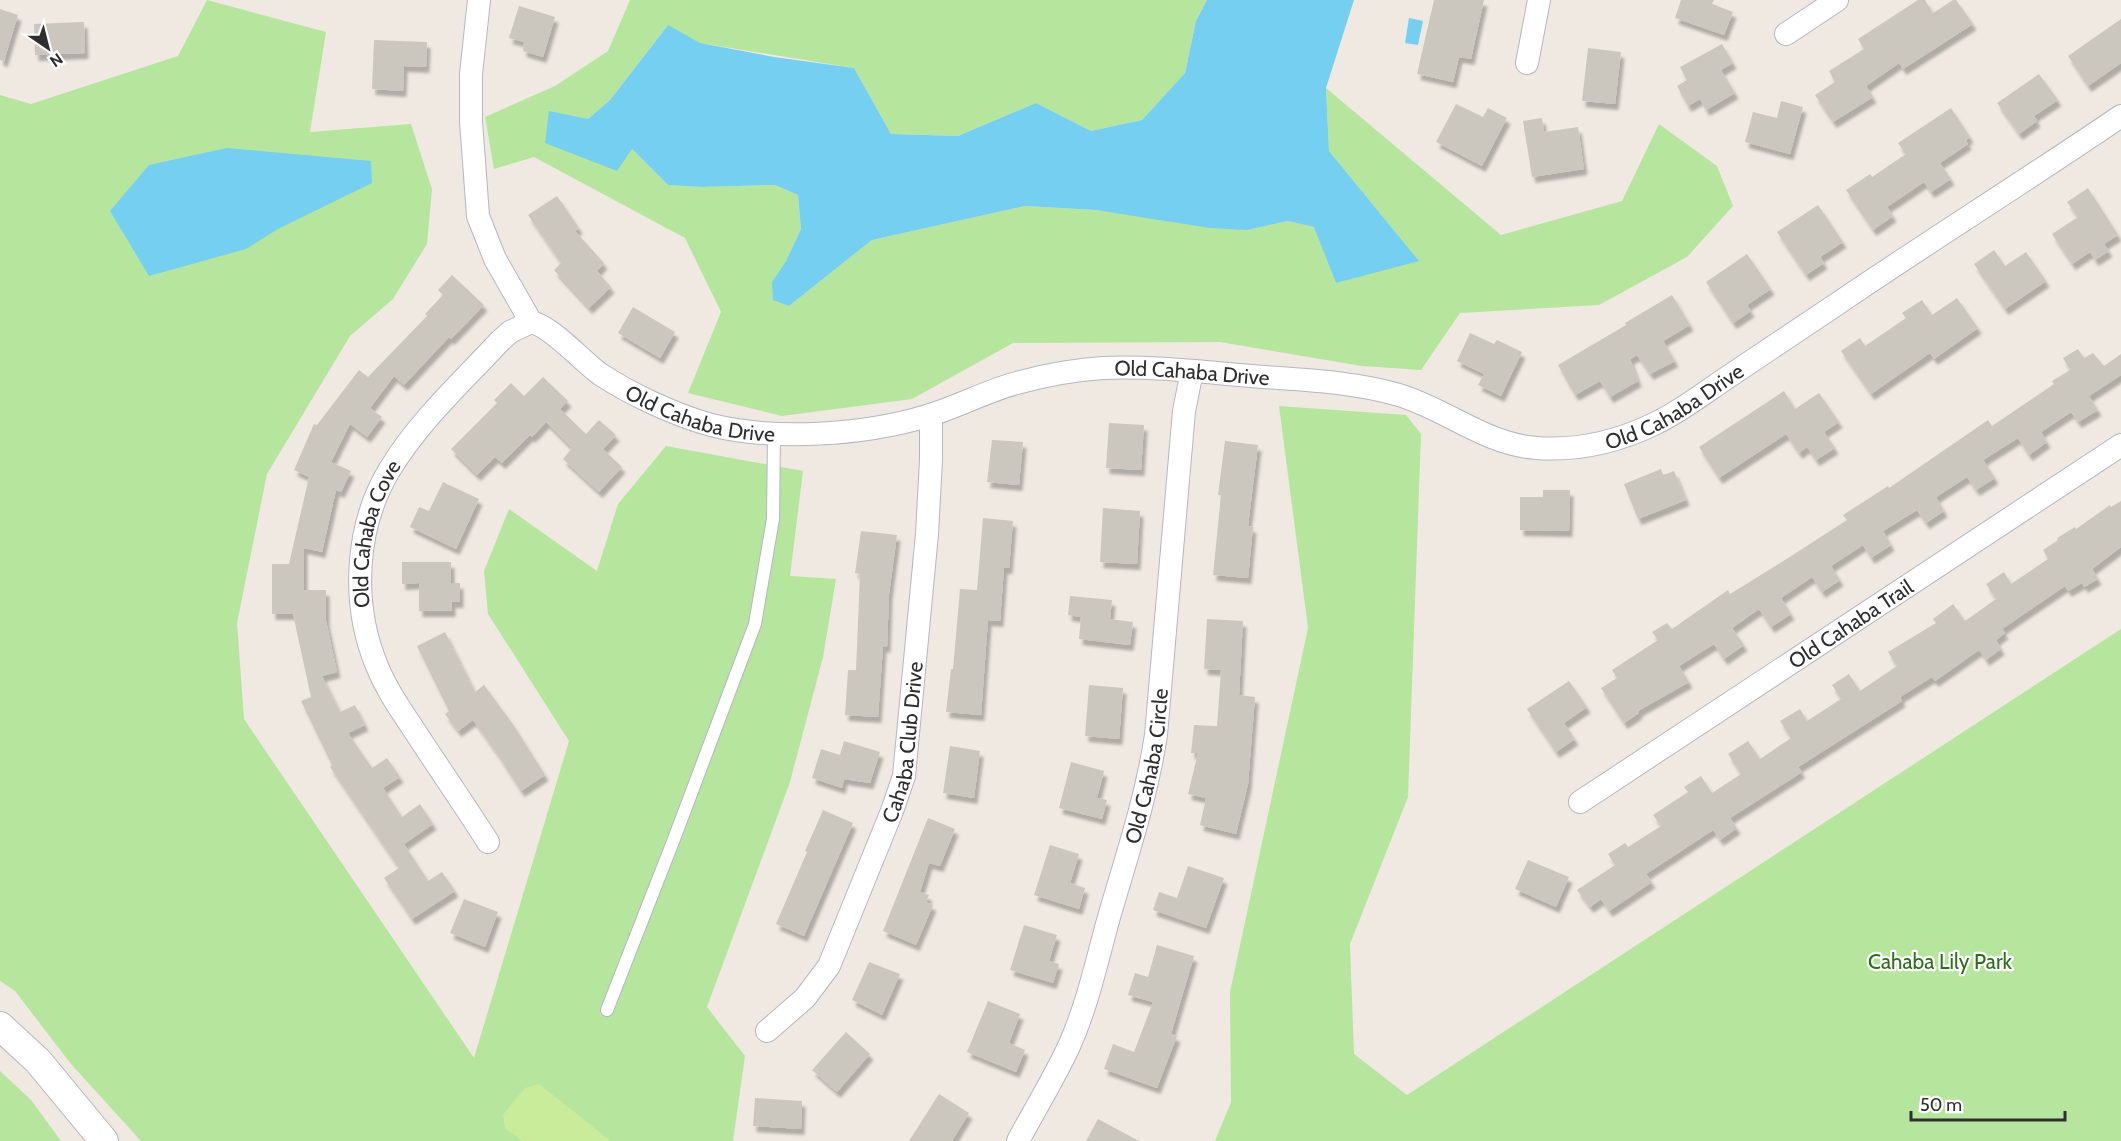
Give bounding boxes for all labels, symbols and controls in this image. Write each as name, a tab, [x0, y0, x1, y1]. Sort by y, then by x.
north arrow	[18, 18, 78, 78]
text: N	[46, 49, 66, 71]
street label: Old Cahaba Drive	[1115, 355, 1271, 390]
street label: Old Cahaba Drive	[1602, 358, 1748, 454]
street label: Old Cahaba Drive	[621, 379, 776, 446]
street label: Old Cahaba Cove	[348, 455, 405, 609]
street label: Old Cahaba Trail	[1784, 574, 1917, 674]
street label: Cahaba Club Drive	[876, 660, 927, 826]
street label: Old Cahaba Circle	[1119, 687, 1172, 847]
park label: Cahaba Lily Park	[1868, 949, 2013, 974]
scale bar	[1911, 1084, 2066, 1122]
text: 50 m	[1920, 1094, 1962, 1116]

